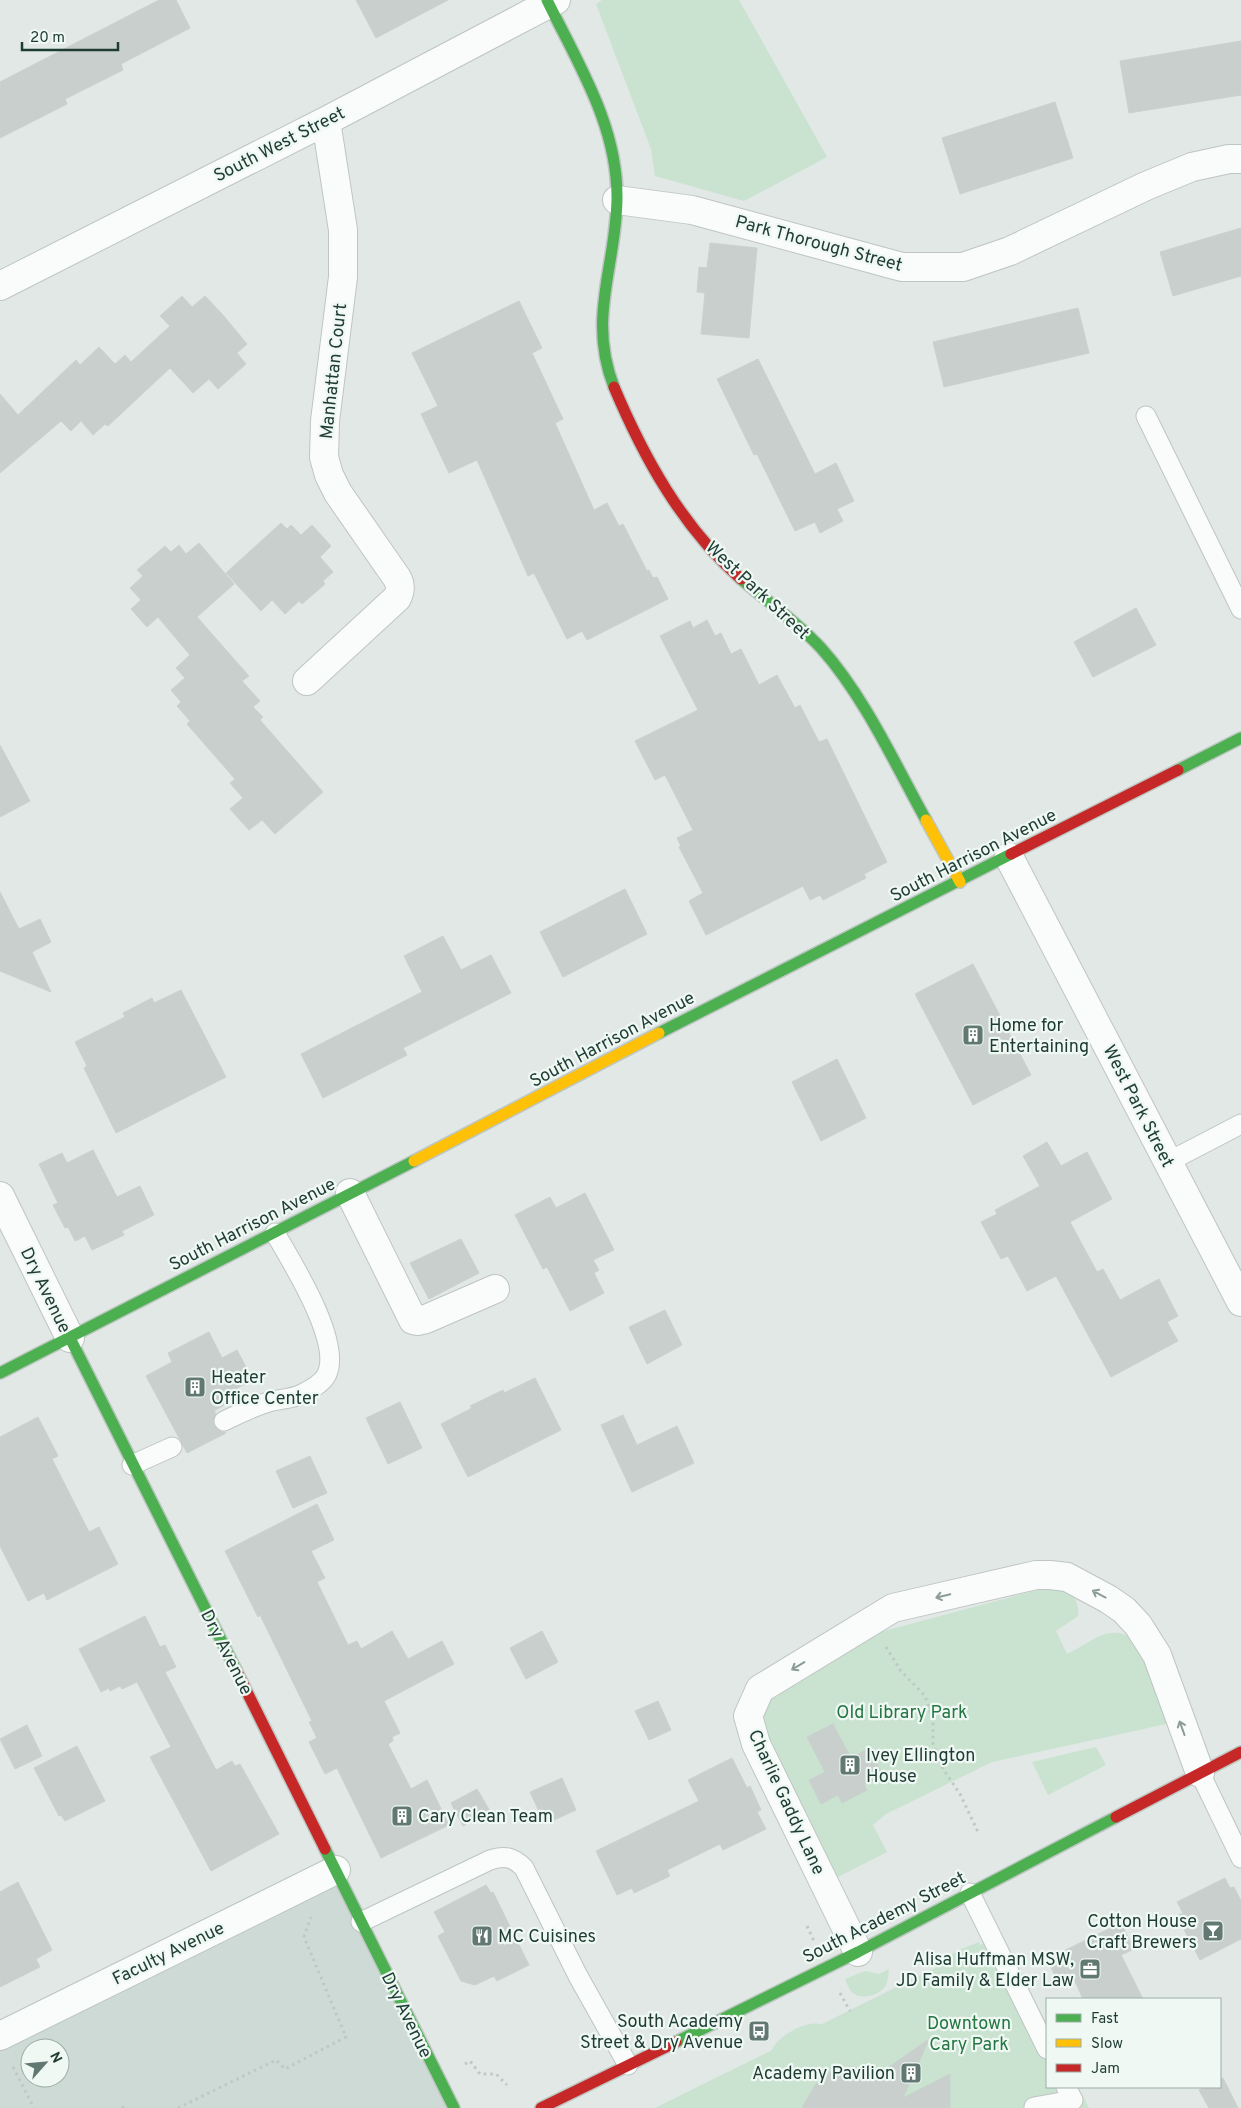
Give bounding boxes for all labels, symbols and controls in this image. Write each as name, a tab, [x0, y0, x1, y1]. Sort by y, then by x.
scale bar	[22, 20, 119, 52]
text: 20 m	[30, 29, 65, 48]
street label: South West Street	[210, 102, 349, 188]
street label: Park Thorough Street	[732, 211, 905, 278]
street label: Manhattan Court	[316, 302, 353, 440]
street label: West Park Street	[700, 537, 814, 645]
street label: South Harrison Avenue	[887, 804, 1061, 908]
street label: South Harrison Avenue	[526, 987, 699, 1094]
place label: Home for Entertaining	[989, 1015, 1089, 1059]
building icon: Home for Entertaining	[961, 1023, 985, 1047]
street label: West Park Street	[1097, 1042, 1178, 1172]
street label: South Harrison Avenue	[166, 1173, 340, 1277]
street label: Dry Avenue	[14, 1244, 75, 1337]
place label: Heater Office Center	[211, 1367, 319, 1411]
building icon: Heater Office Center	[183, 1375, 207, 1399]
one-way arrow	[1092, 1589, 1107, 1598]
one-way arrow	[936, 1592, 952, 1601]
street label: Dry Avenue	[194, 1606, 257, 1699]
one-way arrow	[792, 1661, 806, 1671]
park label: Old Library Park	[836, 1702, 968, 1725]
one-way arrow	[1177, 1721, 1186, 1736]
street label: Charlie Gaddy Lane	[742, 1726, 829, 1879]
place label: Ivey Ellington House	[866, 1745, 975, 1789]
building icon: Ivey Ellington House	[838, 1753, 862, 1777]
building icon: Cary Clean Team	[390, 1804, 414, 1828]
place label: Cary Clean Team	[418, 1806, 553, 1829]
street label: South Academy Street	[799, 1867, 970, 1969]
place label: Cotton House Craft Brewers	[1086, 1911, 1197, 1955]
street label: Faculty Avenue	[109, 1917, 228, 1991]
bar icon: Cotton House Craft Brewers	[1201, 1919, 1225, 1943]
restaurant icon: MC Cuisines	[470, 1924, 494, 1948]
place label: MC Cuisines	[498, 1926, 596, 1949]
place label: Alisa Huffman MSW, JD Family & Elder Law	[896, 1949, 1074, 1993]
office icon: Alisa Huffman MSW, JD Family & Elder Law	[1078, 1957, 1102, 1981]
street label: Dry Avenue	[375, 1969, 436, 2062]
legend	[1046, 1998, 1221, 2088]
text: Fast	[1091, 2010, 1119, 2029]
place label: South Academy Street & Dry Avenue	[580, 2011, 743, 2055]
park label: Downtown Cary Park	[927, 2013, 1011, 2057]
bus stop icon: South Academy Street & Dry Avenue	[747, 2019, 771, 2043]
text: Slow	[1091, 2035, 1123, 2054]
north arrow	[20, 2038, 70, 2088]
text: N	[45, 2049, 65, 2066]
text: Jam	[1091, 2060, 1120, 2079]
building icon: Academy Pavilion	[899, 2061, 923, 2085]
place label: Academy Pavilion	[752, 2063, 895, 2086]

